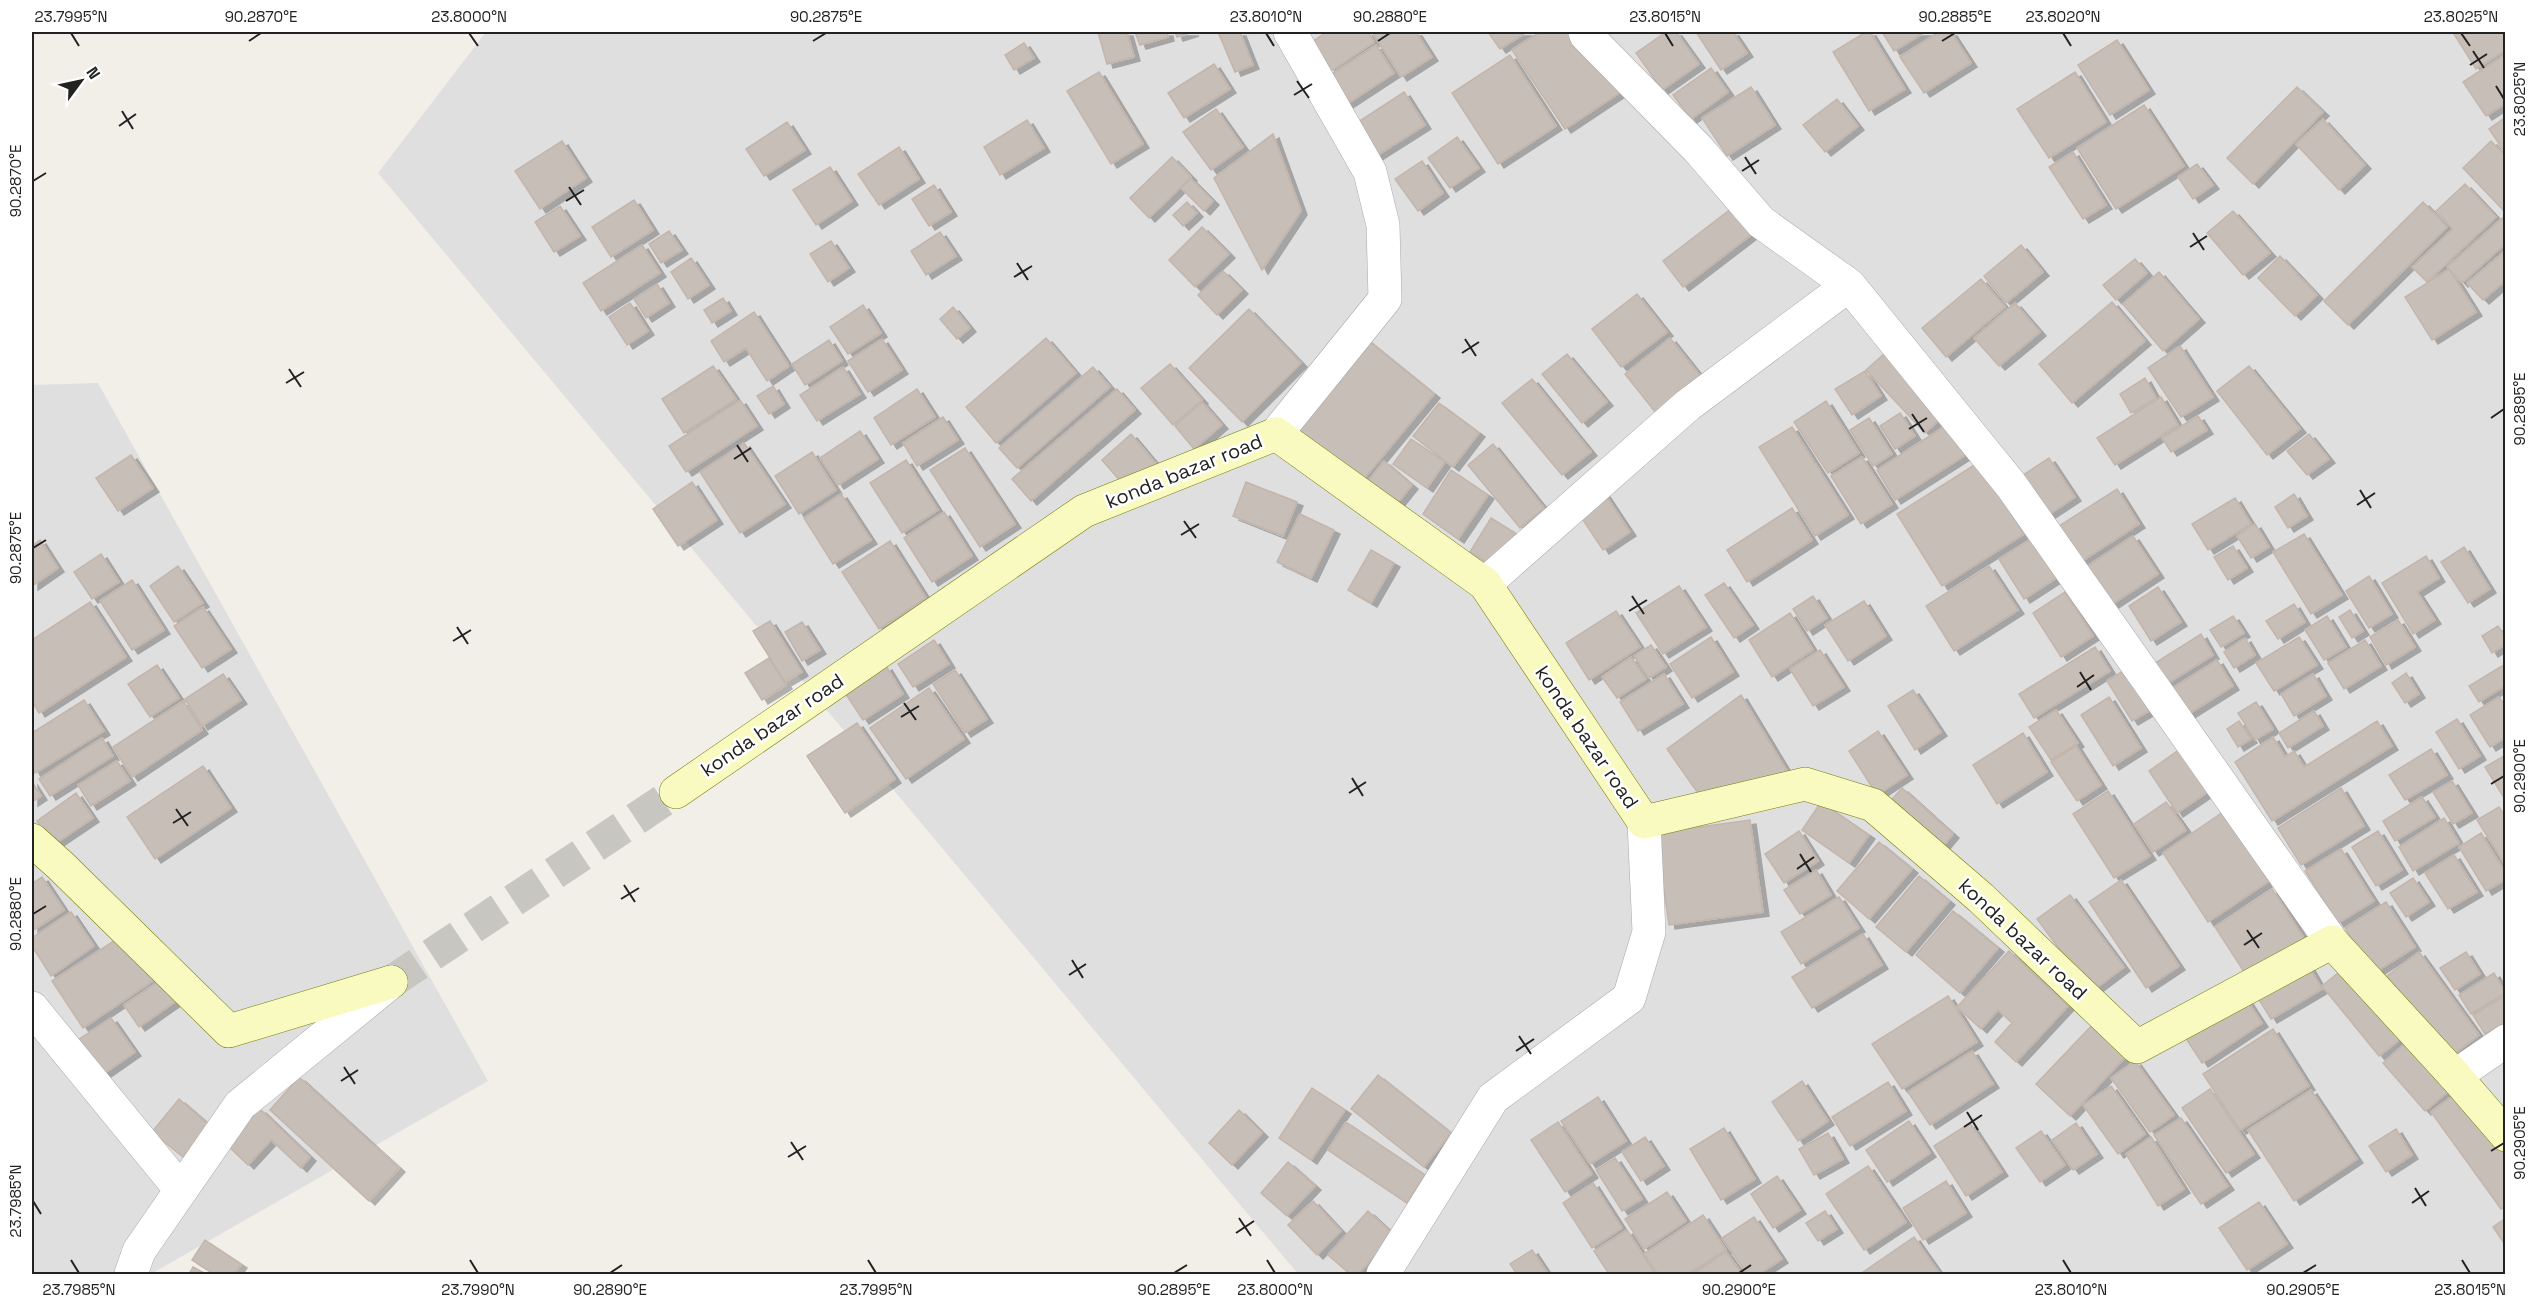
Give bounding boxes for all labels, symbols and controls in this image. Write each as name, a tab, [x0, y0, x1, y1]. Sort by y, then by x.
text: 23.7995°N	[35, 7, 107, 26]
text: 90.2870°E	[225, 7, 297, 26]
text: 23.8000°N	[431, 7, 507, 26]
text: 90.2875°E	[790, 7, 862, 26]
text: 23.8010°N	[1230, 7, 1302, 26]
text: 90.2880°E	[1353, 7, 1427, 26]
text: 23.8015°N	[1629, 7, 1701, 26]
text: 90.2885°E	[1918, 7, 1992, 26]
text: 23.8020°N	[2025, 7, 2101, 26]
text: 23.8025°N	[2424, 7, 2498, 26]
north arrow	[51, 51, 111, 111]
text: 23.8025°N	[2510, 62, 2529, 136]
text: N	[81, 63, 105, 83]
text: 90.2870°E	[6, 145, 25, 217]
text: 90.2895°E	[2510, 372, 2529, 446]
street label: konda bazar road	[1102, 428, 1266, 514]
text: 90.2875°E	[6, 512, 25, 584]
street label: konda bazar road	[1530, 661, 1644, 813]
street label: konda bazar road	[696, 668, 848, 782]
text: 90.2900°E	[2510, 739, 2529, 813]
street label: konda bazar road	[1953, 873, 2093, 1005]
text: 90.2880°E	[6, 877, 25, 951]
text: 90.2905°E	[2510, 1106, 2529, 1180]
text: 23.7985°N	[6, 1165, 25, 1237]
text: 23.7985°N	[43, 1280, 115, 1299]
text: 23.7990°N	[441, 1280, 515, 1299]
text: 90.2890°E	[573, 1280, 647, 1299]
text: 23.7995°N	[840, 1280, 912, 1299]
text: 90.2895°E	[1137, 1280, 1211, 1299]
text: 23.8000°N	[1237, 1280, 1313, 1299]
text: 90.2900°E	[1702, 1280, 1776, 1299]
text: 23.8010°N	[2035, 1280, 2107, 1299]
text: 90.2905°E	[2266, 1280, 2340, 1299]
text: 23.8015°N	[2434, 1280, 2506, 1299]

